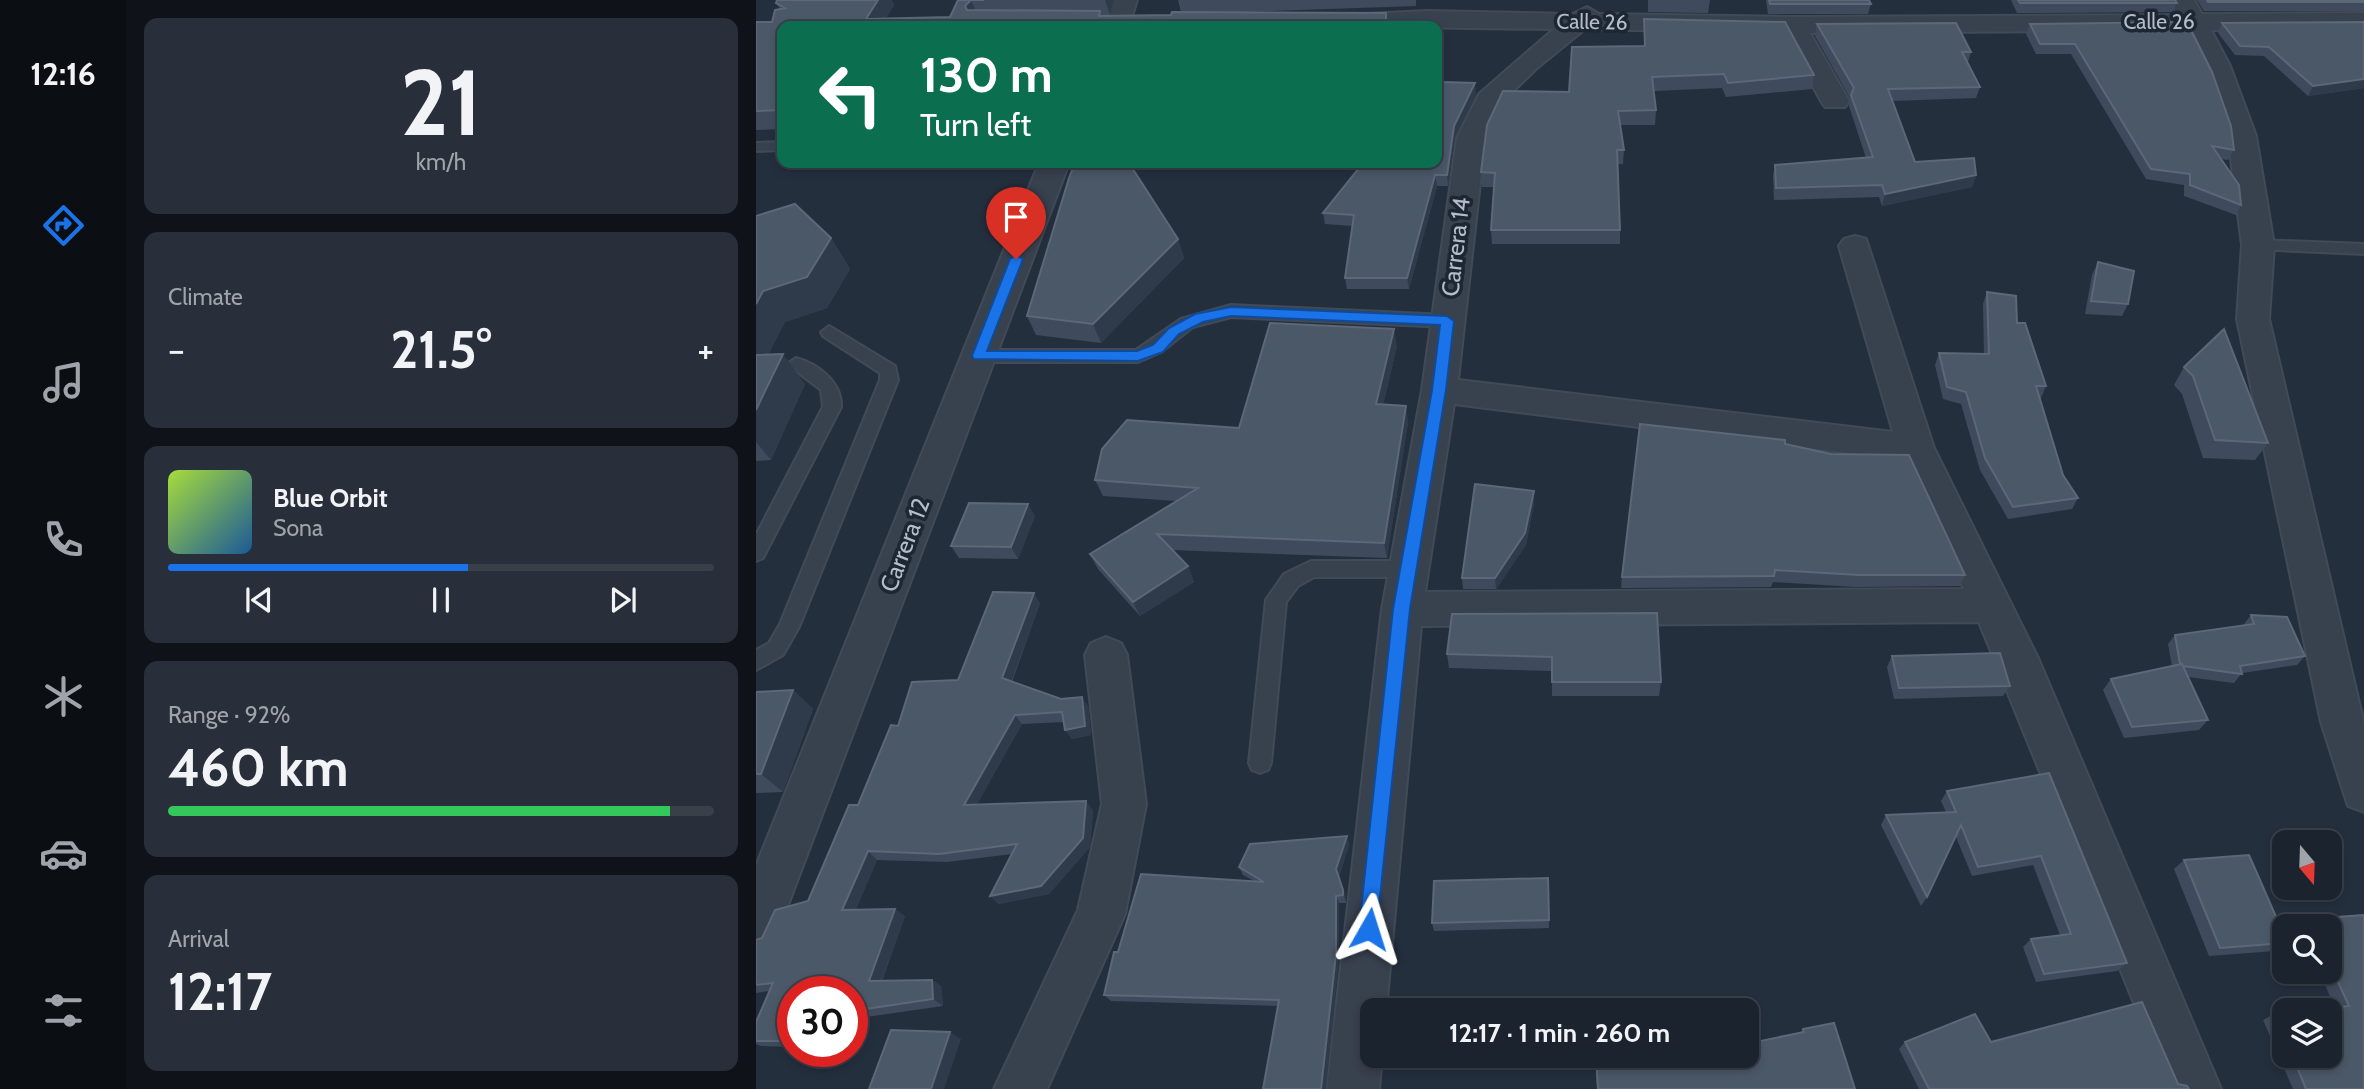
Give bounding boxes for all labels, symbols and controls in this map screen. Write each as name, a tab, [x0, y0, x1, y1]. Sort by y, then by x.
street label: Calle 26	[1556, 8, 1628, 35]
street label: Calle 26	[2123, 9, 2195, 34]
text: 130 m	[920, 45, 1053, 104]
text: 21	[400, 47, 482, 158]
icon: left	[805, 49, 896, 140]
text: 12:16	[30, 54, 96, 93]
text: Turn left	[920, 105, 1031, 144]
text: km/h	[416, 148, 466, 176]
pin	[986, 187, 1046, 259]
street label: Carrera 14	[1435, 196, 1476, 298]
icon: arrive	[997, 198, 1035, 236]
icon: directions	[39, 201, 88, 250]
text: Climate	[168, 283, 243, 311]
text: 21.5°	[390, 318, 492, 381]
text: −	[168, 326, 185, 373]
text: +	[697, 326, 714, 373]
icon: music	[39, 358, 88, 407]
text: Blue Orbit	[273, 482, 388, 514]
street label: Carrera 12	[873, 494, 936, 596]
text: Sona	[273, 514, 323, 542]
icon: phone	[39, 515, 88, 564]
icon: previous	[240, 581, 278, 619]
icon: pause	[422, 581, 460, 619]
icon: next	[604, 581, 642, 619]
icon: climate	[39, 672, 88, 721]
text: Range · 92%	[168, 701, 291, 729]
text: 460 km	[168, 736, 348, 799]
icon: car	[39, 829, 88, 878]
north arrow	[2272, 830, 2342, 900]
map controls	[2272, 830, 2342, 1068]
position arrow	[1332, 892, 1406, 966]
button: search	[2272, 914, 2342, 984]
text: Arrival	[168, 925, 229, 953]
text: 12:17	[168, 960, 272, 1023]
speed limit sign: 30	[777, 976, 868, 1067]
icon: filters	[39, 986, 88, 1035]
button: layers	[2272, 998, 2342, 1068]
text: 12:17 · 1 min · 260 m	[1449, 1017, 1670, 1049]

